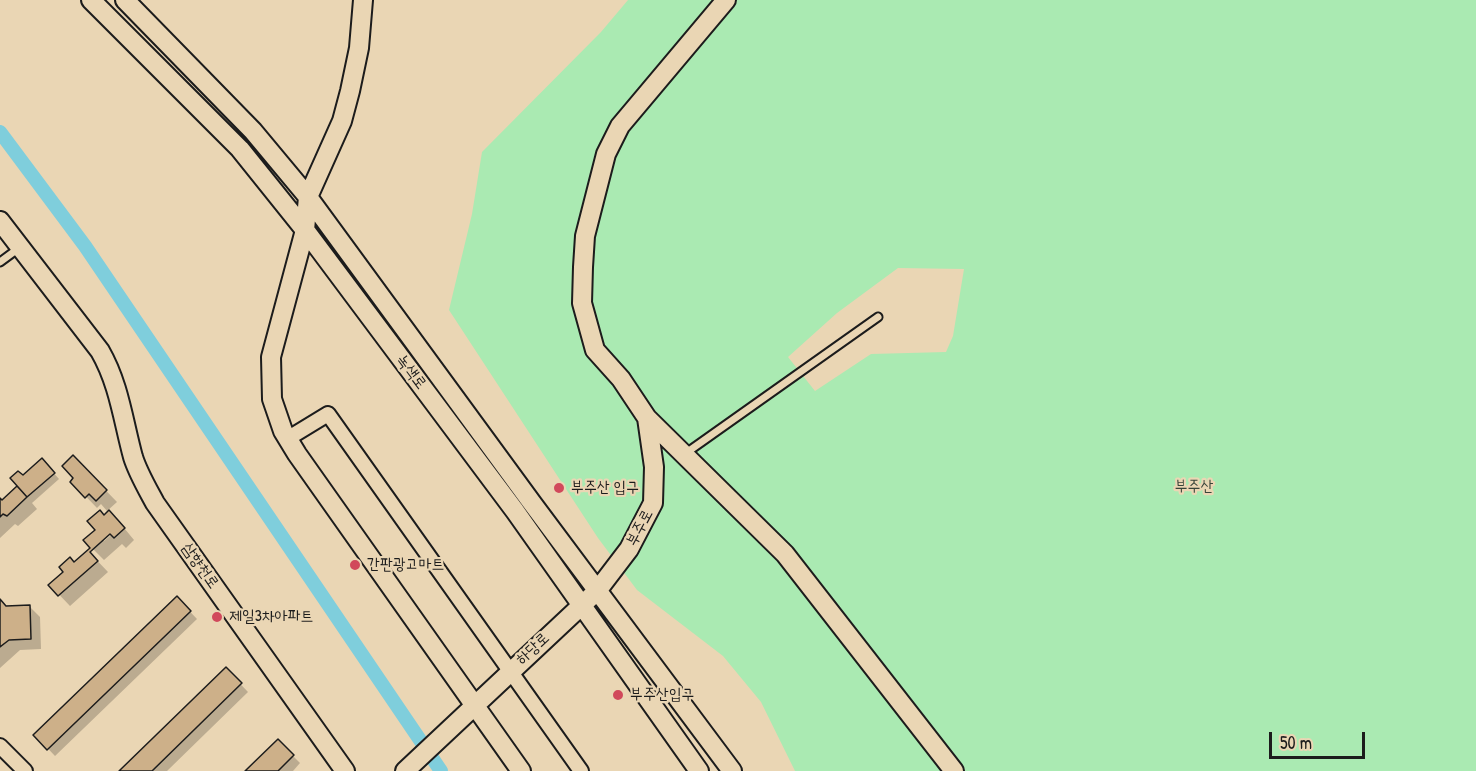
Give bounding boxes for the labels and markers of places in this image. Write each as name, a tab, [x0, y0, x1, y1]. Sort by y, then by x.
place label: 부주산 입구	[571, 478, 639, 498]
marker: 부주산 입구	[552, 481, 566, 495]
place label: 간판광고마트	[367, 555, 444, 575]
marker: 간판광고마트	[348, 558, 362, 572]
place label: 제일3차아파트	[229, 607, 313, 627]
marker: 제일3차아파트	[210, 610, 224, 624]
place label: 부주산입구	[630, 685, 694, 705]
marker: 부주산입구	[611, 688, 625, 702]

